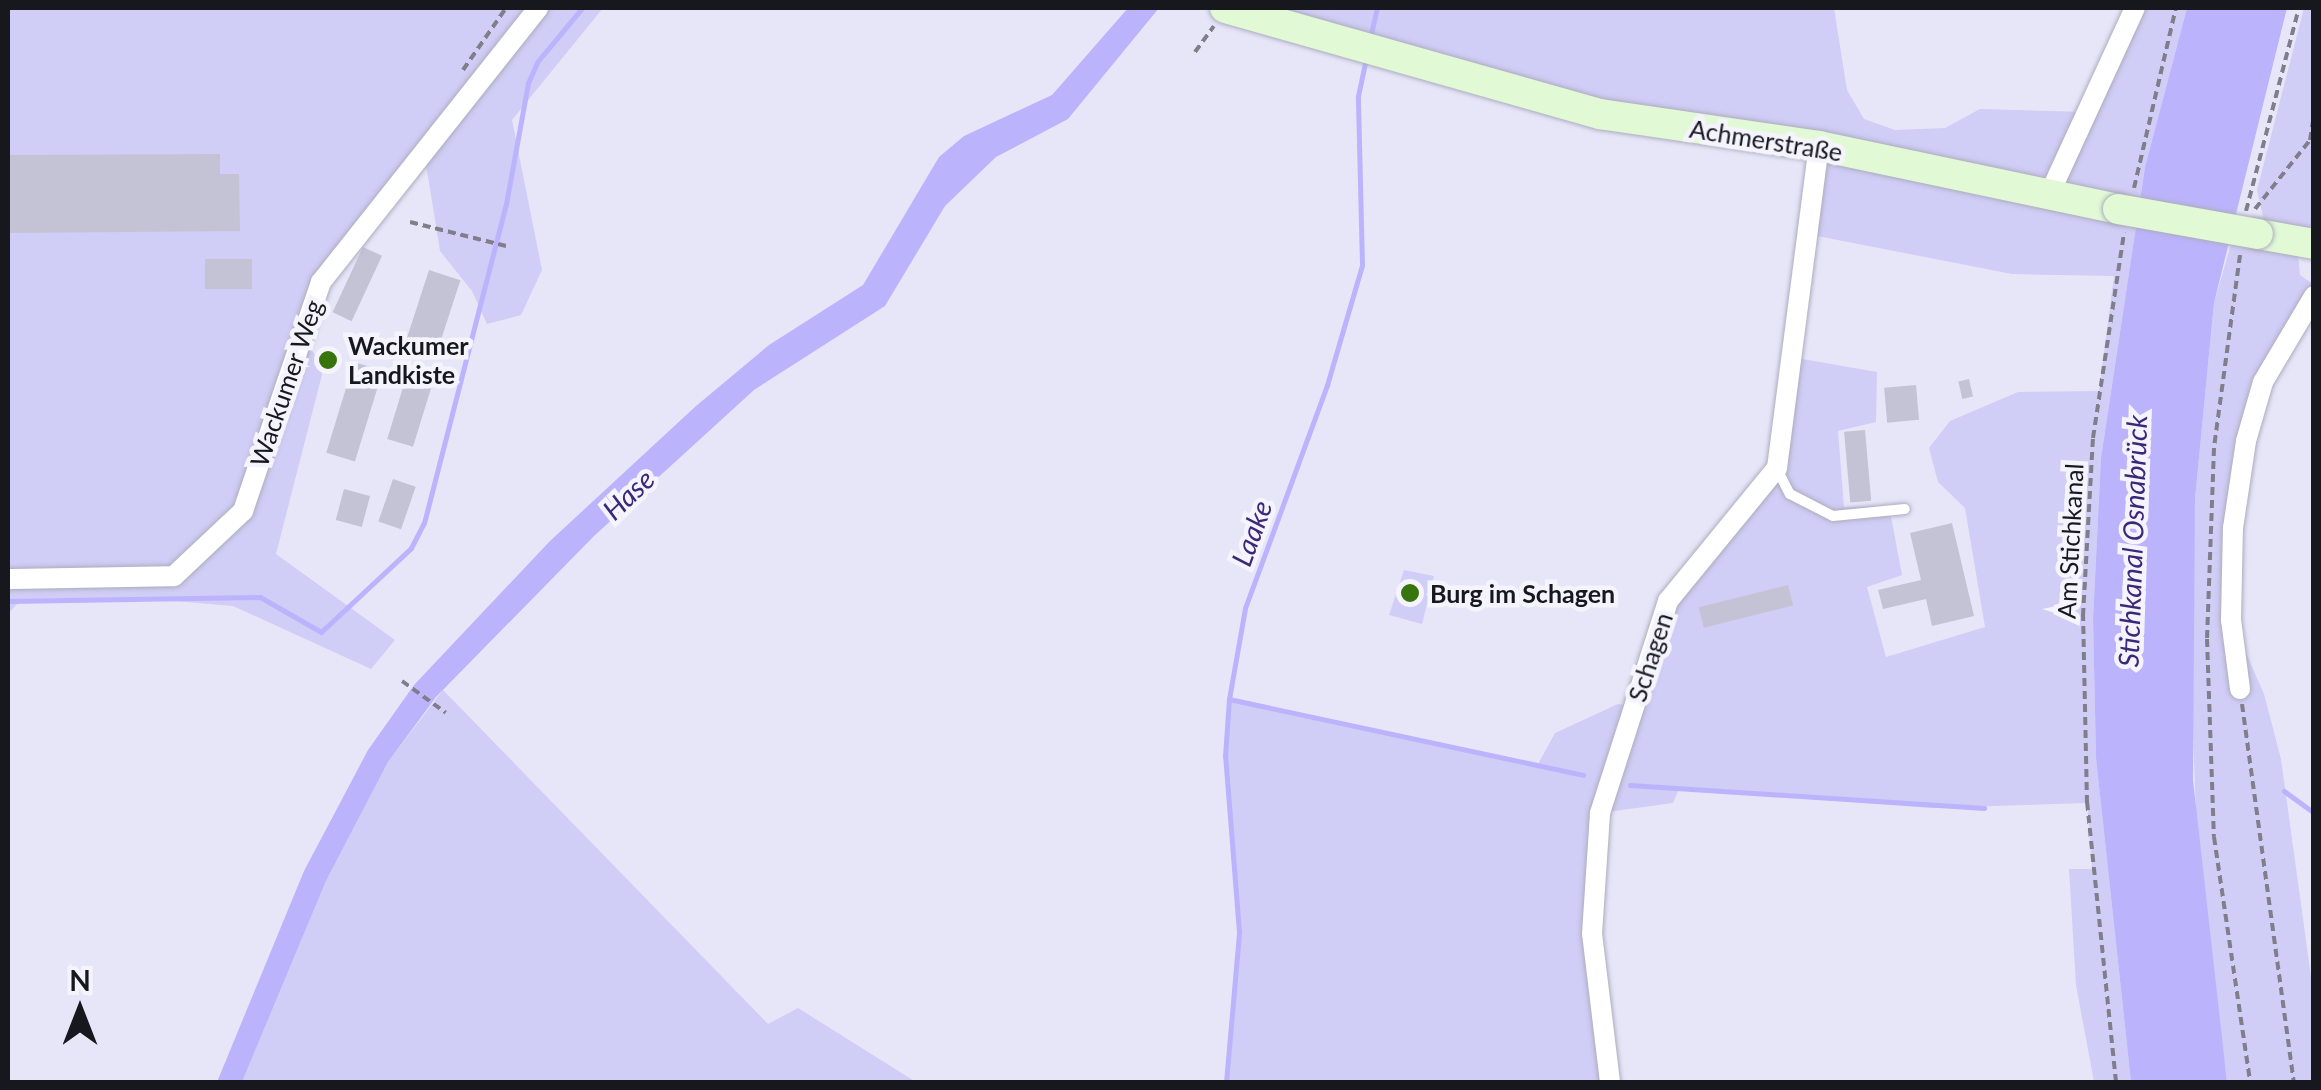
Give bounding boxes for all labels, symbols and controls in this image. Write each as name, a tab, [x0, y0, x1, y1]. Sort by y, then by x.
street label: Achmerstraße	[1688, 113, 1844, 167]
street label: Wackumer Weg	[243, 295, 329, 471]
place label: Wackumer Landkiste	[348, 331, 469, 390]
marker: Wackumer Landkiste	[317, 349, 339, 371]
water label: Stichkanal Osnabrück	[2111, 414, 2153, 668]
water label: Hase	[595, 462, 661, 526]
street label: Am Stichkanal	[2051, 463, 2089, 619]
water label: Laake	[1224, 496, 1278, 570]
place label: Burg im Schagen	[1430, 578, 1615, 608]
marker: Burg im Schagen	[1399, 582, 1421, 604]
street label: Schagen	[1622, 609, 1678, 705]
north arrow	[30, 960, 130, 1060]
text: N	[69, 963, 91, 997]

